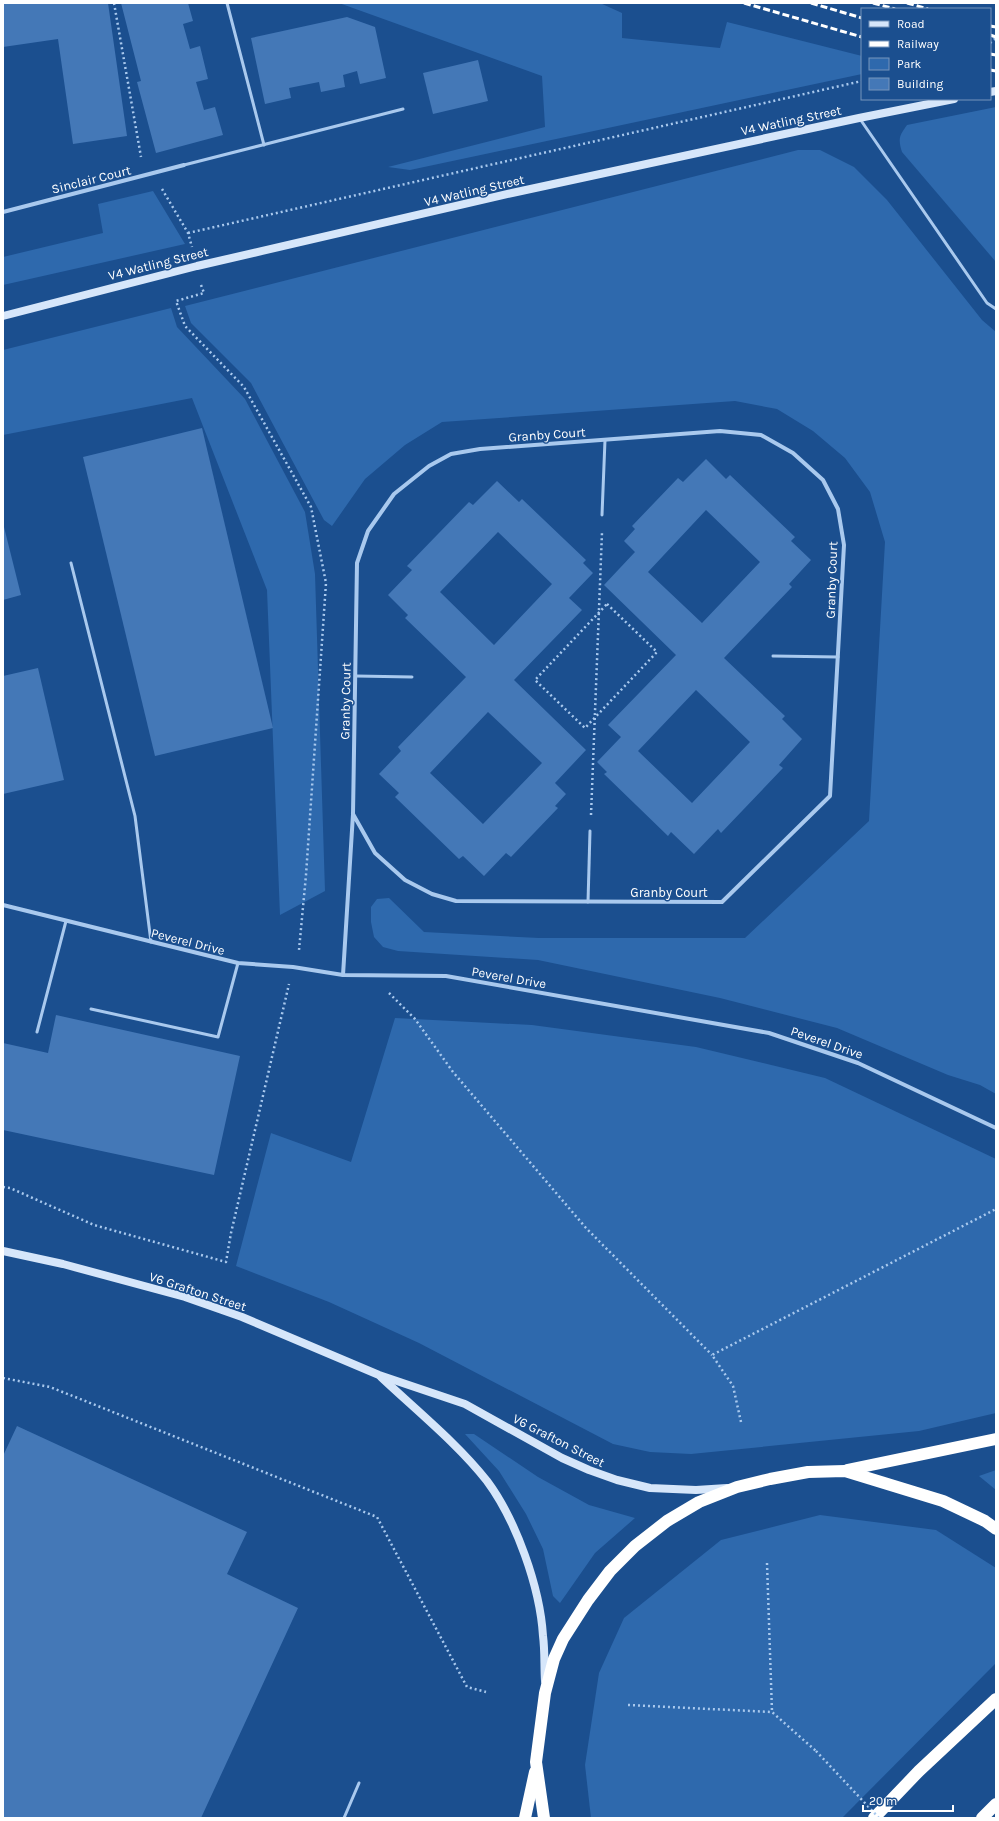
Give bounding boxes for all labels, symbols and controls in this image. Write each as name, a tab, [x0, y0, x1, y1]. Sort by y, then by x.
legend	[861, 8, 991, 100]
text: Road	[897, 17, 925, 31]
text: Railway	[897, 37, 939, 51]
text: Park	[897, 57, 922, 71]
text: Building	[897, 77, 944, 91]
street label: V4 Watling Street	[739, 102, 843, 138]
street label: Sinclair Court	[50, 162, 132, 197]
street label: V4 Watling Street	[423, 172, 526, 209]
street label: V4 Watling Street	[107, 244, 210, 283]
street label: Granby Court	[508, 424, 586, 445]
street label: Granby Court	[823, 541, 840, 619]
street label: Granby Court	[337, 662, 354, 740]
street label: Granby Court	[630, 885, 708, 900]
street label: Peverel Drive	[149, 925, 227, 958]
street label: Peverel Drive	[470, 964, 548, 991]
street label: Peverel Drive	[789, 1023, 865, 1062]
street label: V6 Grafton Street	[147, 1269, 248, 1314]
street label: V6 Grafton Street	[510, 1411, 607, 1470]
scale bar	[863, 1787, 953, 1813]
text: 20 m	[869, 1794, 897, 1808]

